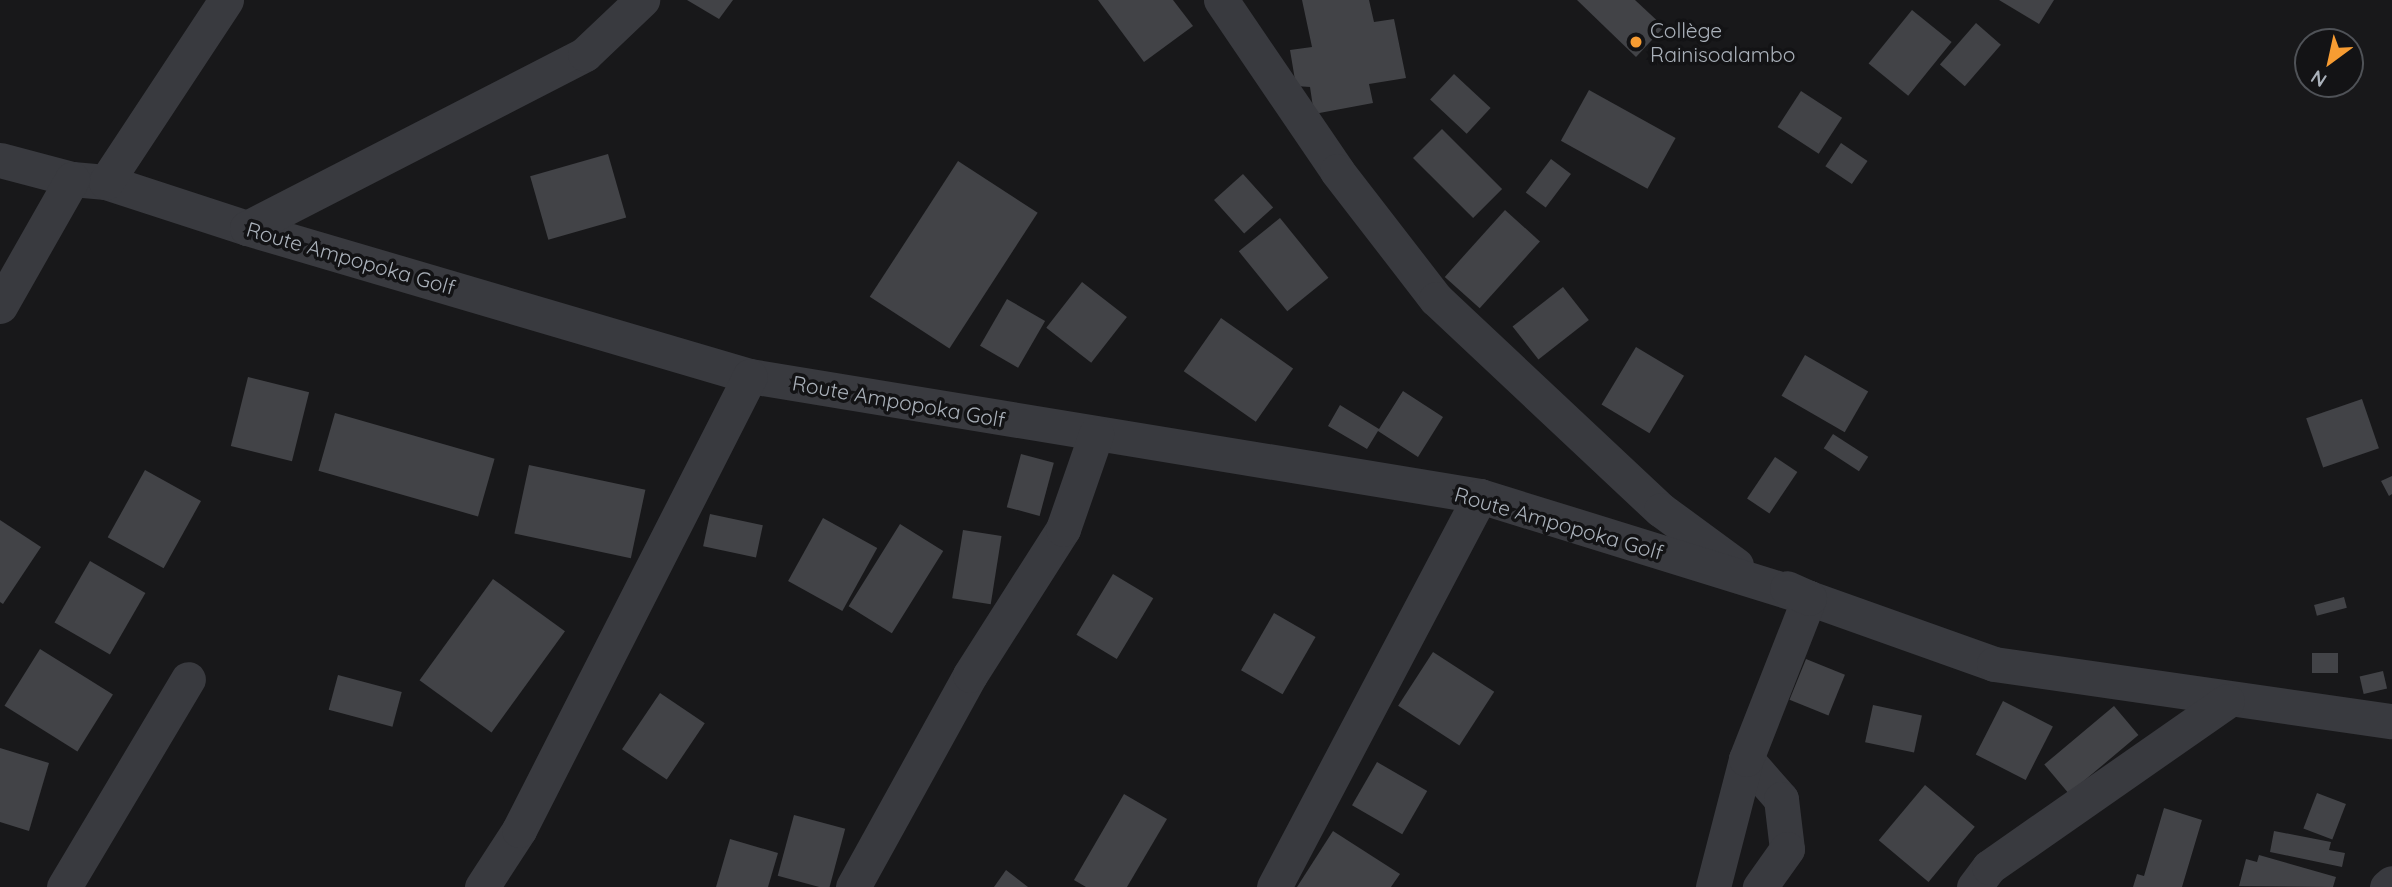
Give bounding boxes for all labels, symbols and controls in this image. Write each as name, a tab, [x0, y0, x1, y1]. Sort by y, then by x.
place label: Collège Rainisoalambo	[1650, 17, 1795, 67]
north arrow	[2294, 28, 2364, 98]
marker: Collège Rainisoalambo	[1628, 34, 1644, 50]
text: N	[2306, 65, 2331, 93]
street label: Route Ampopoka Golf	[244, 216, 458, 300]
street label: Route Ampopoka Golf	[790, 370, 1008, 432]
street label: Route Ampopoka Golf	[1452, 481, 1666, 565]

